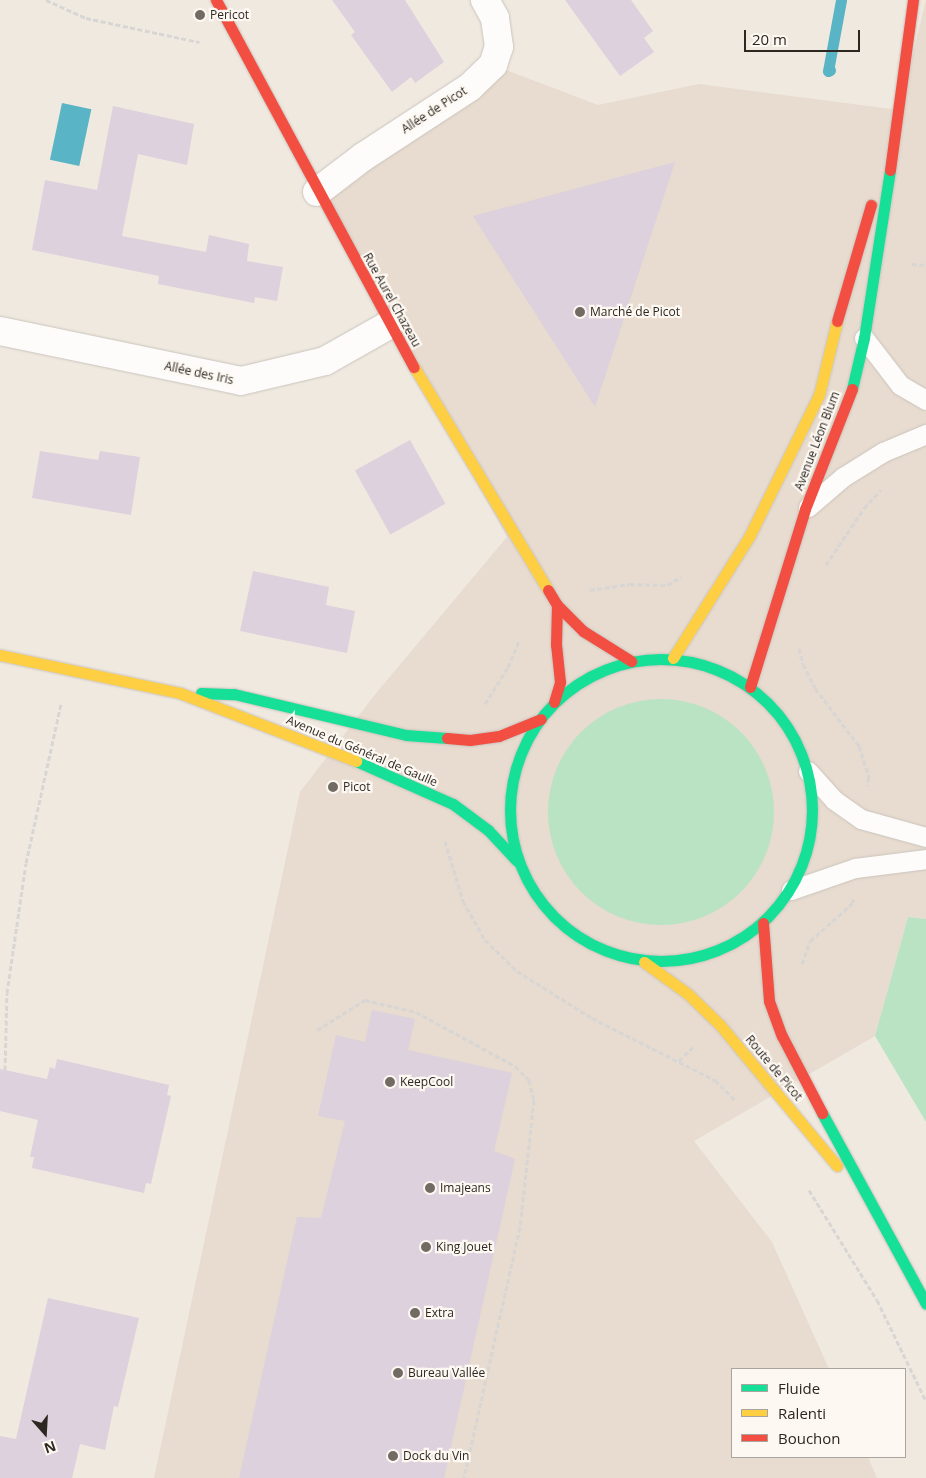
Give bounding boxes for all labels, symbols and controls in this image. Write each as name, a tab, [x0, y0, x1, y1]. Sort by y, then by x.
place label: Pericot	[210, 8, 249, 22]
marker: Pericot	[194, 9, 206, 21]
scale bar	[746, 20, 862, 52]
text: 20 m	[752, 29, 787, 49]
street label: Allée de Picot	[399, 84, 469, 136]
street label: Rue Aurel Chazeau	[360, 250, 424, 350]
place label: Marché de Picot	[590, 305, 680, 319]
marker: Marché de Picot	[574, 306, 586, 318]
street label: Allée des Iris	[163, 359, 235, 387]
street label: Avenue Léon Blum	[791, 389, 843, 493]
street label: Avenue du Général de Gaulle	[284, 713, 440, 789]
place label: Picot	[343, 780, 370, 794]
marker: Picot	[327, 781, 339, 793]
street label: Route de Picot	[743, 1032, 805, 1104]
place label: KeepCool	[400, 1075, 453, 1089]
marker: KeepCool	[384, 1076, 396, 1088]
place label: Imajeans	[440, 1181, 491, 1195]
marker: Imajeans	[424, 1182, 436, 1194]
place label: King Jouet	[436, 1240, 492, 1254]
marker: King Jouet	[420, 1241, 432, 1253]
place label: Extra	[425, 1306, 454, 1320]
marker: Extra	[409, 1307, 421, 1319]
place label: Bureau Vallée	[408, 1366, 485, 1380]
marker: Bureau Vallée	[392, 1367, 404, 1379]
legend	[731, 1368, 906, 1458]
text: Fluide	[778, 1378, 820, 1398]
text: Ralenti	[778, 1403, 826, 1423]
north arrow	[20, 1408, 70, 1458]
text: Bouchon	[778, 1428, 841, 1448]
text: N	[42, 1437, 59, 1458]
place label: Dock du Vin	[403, 1449, 469, 1463]
marker: Dock du Vin	[387, 1450, 399, 1462]

